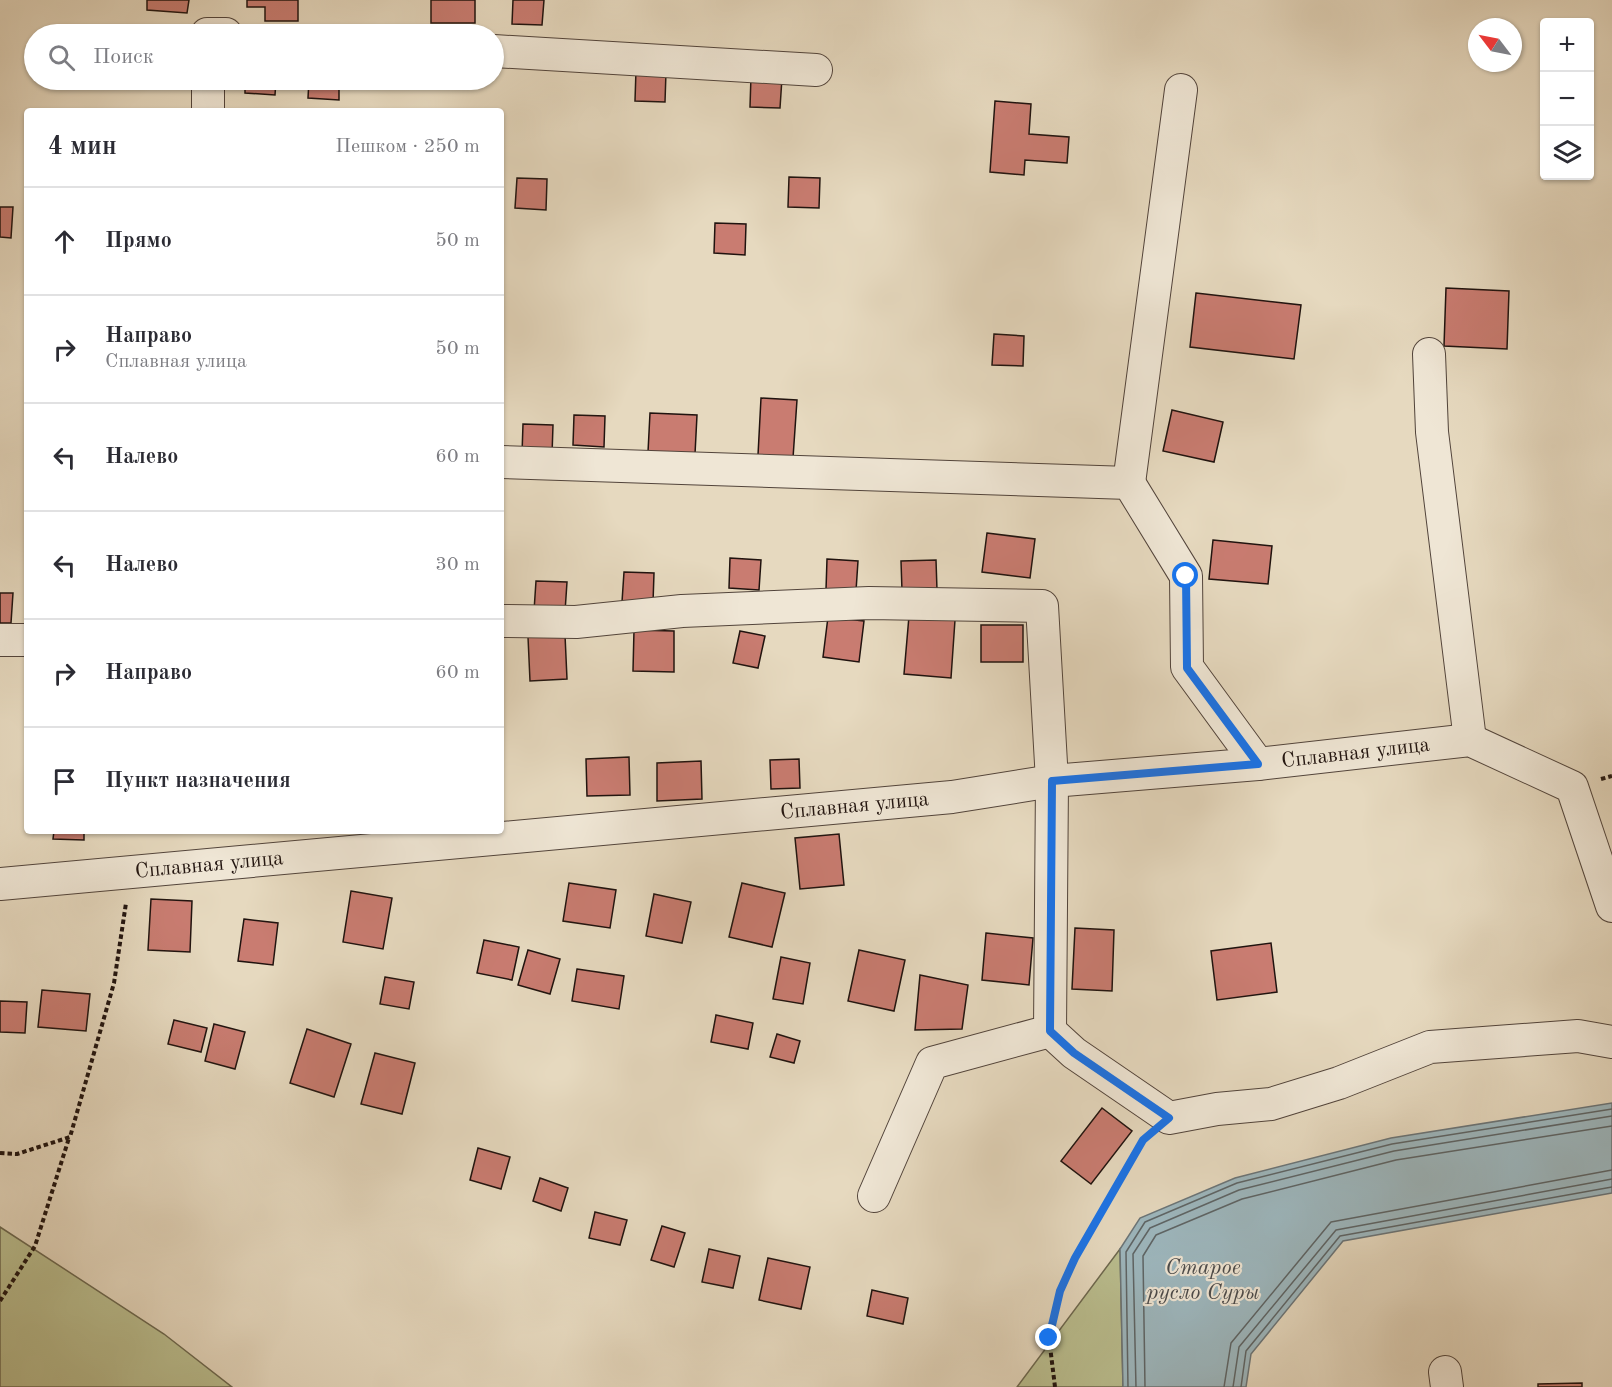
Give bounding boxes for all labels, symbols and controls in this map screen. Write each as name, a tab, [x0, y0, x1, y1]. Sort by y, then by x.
north arrow	[1468, 18, 1522, 72]
map controls	[1540, 18, 1594, 180]
button: +	[1540, 18, 1594, 72]
search box	[24, 24, 504, 90]
icon: search	[45, 41, 78, 74]
text: Поиск	[93, 46, 154, 68]
button: −	[1540, 72, 1594, 126]
button: layers	[1540, 126, 1594, 180]
text: 4 мин	[48, 134, 117, 160]
text: Пешком · 250 m	[335, 137, 480, 157]
icon: ahead	[48, 225, 81, 258]
text: Прямо	[105, 230, 172, 252]
text: 50 m	[435, 231, 480, 251]
text: Направо	[105, 325, 192, 347]
icon: right	[48, 333, 81, 366]
text: 50 m	[435, 339, 480, 359]
text: Сплавная улица	[105, 352, 247, 372]
icon: left	[48, 441, 81, 474]
text: Налево	[105, 446, 178, 468]
text: 60 m	[435, 447, 480, 467]
icon: left	[48, 549, 81, 582]
text: Налево	[105, 554, 178, 576]
text: 30 m	[435, 555, 480, 575]
route start	[1172, 562, 1198, 588]
icon: right	[48, 657, 81, 690]
text: Направо	[105, 662, 192, 684]
text: 60 m	[435, 663, 480, 683]
street label: Сплавная улица	[1280, 734, 1431, 772]
icon: arrive	[48, 765, 81, 798]
text: Пункт назначения	[105, 770, 291, 792]
street label: Сплавная улица	[779, 789, 930, 823]
street label: Сплавная улица	[134, 848, 284, 882]
water label: Старое русло Суры	[1144, 1257, 1260, 1304]
route end	[1035, 1324, 1061, 1350]

